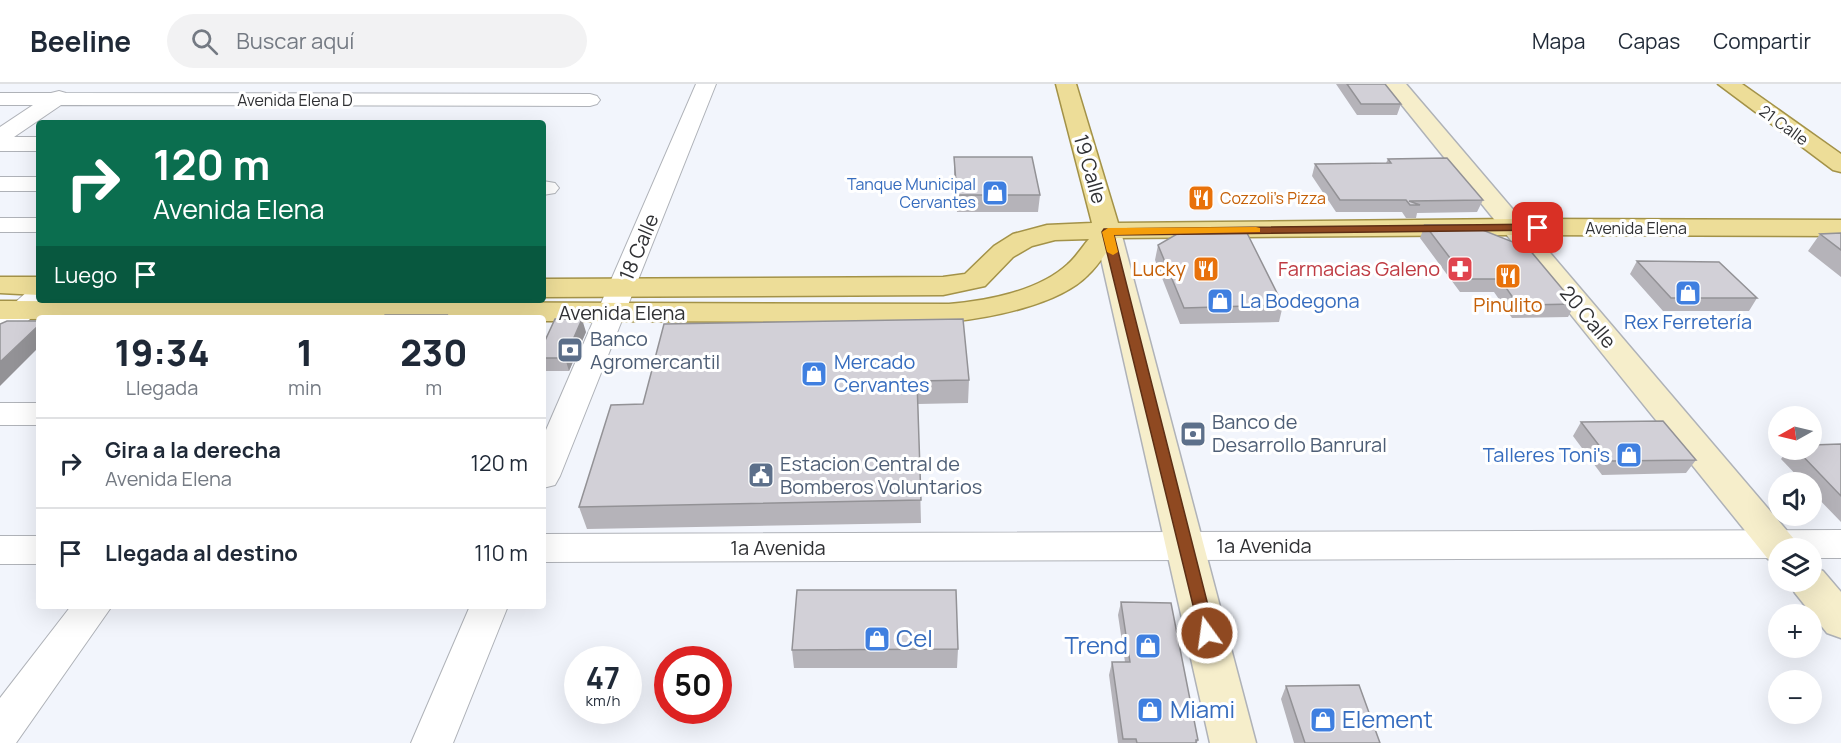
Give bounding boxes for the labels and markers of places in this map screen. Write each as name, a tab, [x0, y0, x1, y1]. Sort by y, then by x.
place label: Tanque Municipal Cervantes	[847, 173, 976, 213]
shop icon: Tanque Municipal Cervantes	[980, 178, 1010, 208]
restaurant icon: Cozzoli's Pizza	[1186, 183, 1216, 213]
place label: Cozzoli's Pizza	[1220, 187, 1326, 209]
pin	[1512, 202, 1563, 253]
restaurant icon: Lucky	[1191, 254, 1221, 284]
pharmacy icon: Farmacias Galeno	[1445, 254, 1475, 284]
place label: Lucky	[1132, 255, 1186, 282]
place label: Farmacias Galeno	[1278, 255, 1440, 282]
restaurant icon: Pinulito	[1493, 261, 1523, 291]
shop icon: Rex Ferretería	[1673, 278, 1703, 308]
shop icon: La Bodegona	[1205, 286, 1235, 316]
place label: La Bodegona	[1240, 287, 1360, 314]
place label: Pinulito	[1473, 291, 1543, 318]
place label: Rex Ferretería	[1624, 308, 1752, 335]
place label: Banco Agromercantil	[590, 325, 720, 375]
bank icon: Banco Agromercantil	[555, 335, 585, 365]
place label: Mercado Cervantes	[834, 348, 930, 398]
shop icon: Mercado Cervantes	[799, 359, 829, 389]
place label: Banco de Desarrollo Banrural	[1212, 408, 1387, 458]
bank icon: Banco de Desarrollo Banrural	[1178, 419, 1208, 449]
shop icon: Talleres Toni's	[1614, 440, 1644, 470]
place label: Talleres Toni's	[1483, 441, 1610, 468]
place label: Estacion Central de Bomberos Voluntarios	[780, 450, 982, 500]
public building icon: Estacion Central de Bomberos Voluntarios	[746, 460, 776, 490]
place label: Cel	[896, 621, 933, 654]
shop icon: Cel	[862, 624, 892, 654]
place label: Trend	[1064, 628, 1128, 661]
shop icon: Trend	[1133, 631, 1163, 661]
place label: Miami	[1170, 692, 1235, 725]
shop icon: Miami	[1135, 695, 1165, 725]
place label: Element	[1342, 702, 1433, 735]
shop icon: Element	[1308, 705, 1338, 735]

